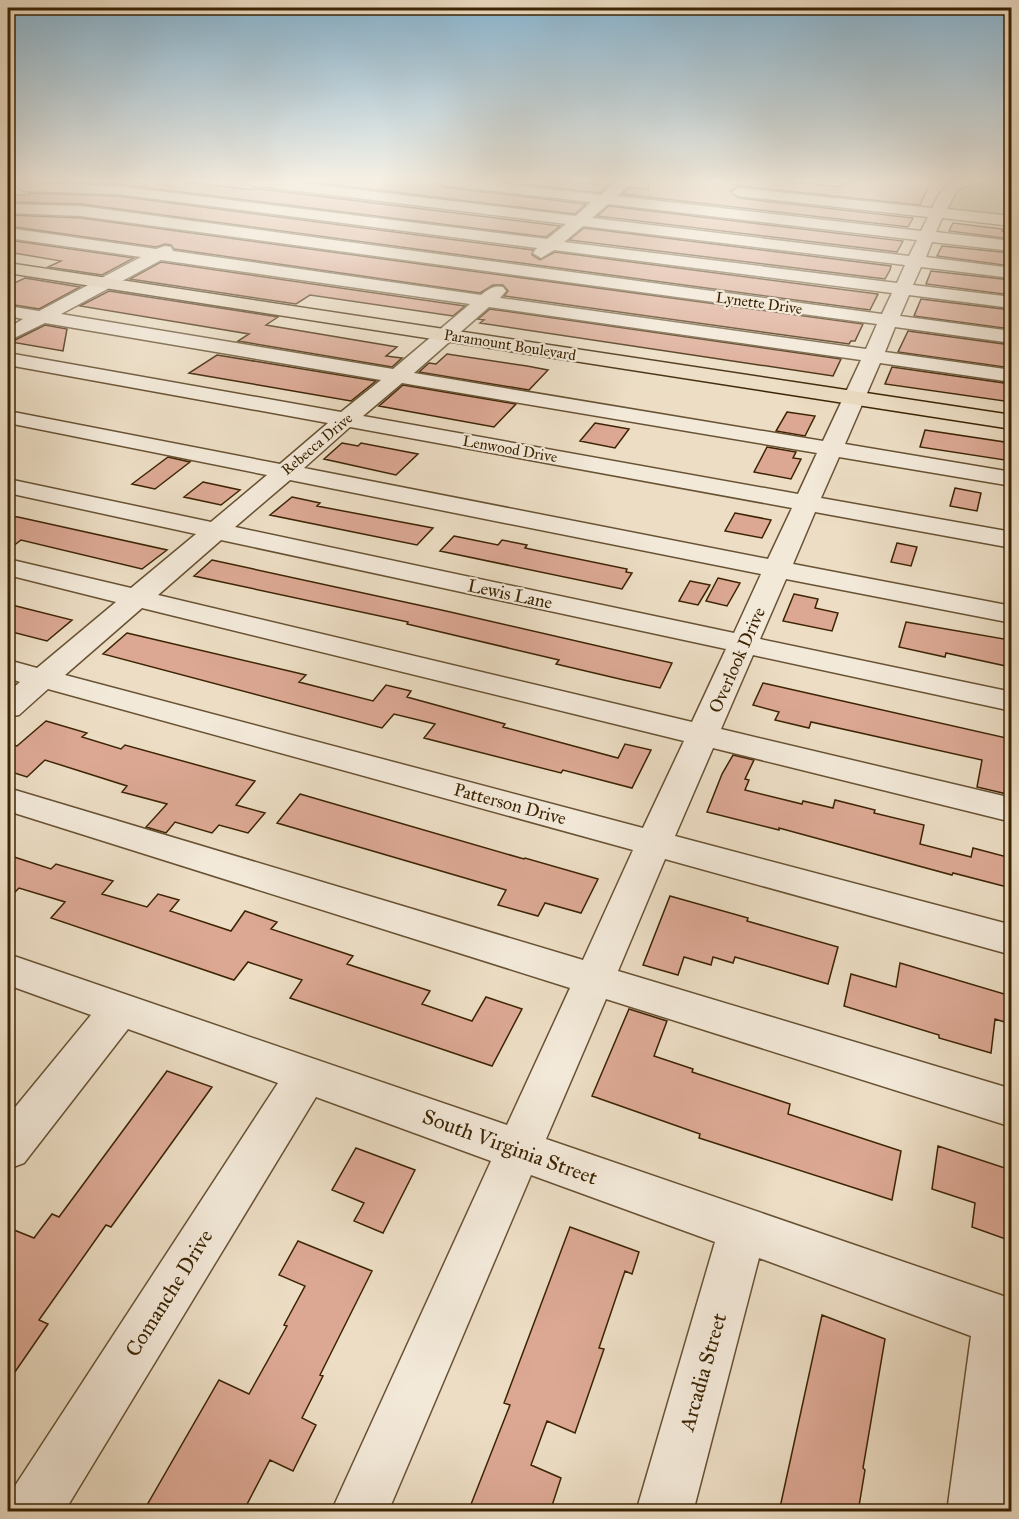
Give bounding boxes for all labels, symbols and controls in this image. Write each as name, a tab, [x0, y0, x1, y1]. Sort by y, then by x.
street label: Lynette Drive	[715, 288, 803, 318]
street label: Paramount Boulevard	[443, 326, 578, 364]
street label: Rebecca Drive	[278, 409, 356, 479]
street label: Lenwood Drive	[461, 432, 559, 466]
street label: Lewis Lane	[466, 574, 554, 614]
street label: Overlook Drive	[704, 604, 770, 716]
street label: Patterson Drive	[451, 778, 569, 830]
street label: South Virginia Street	[419, 1103, 601, 1191]
street label: Comanche Drive	[120, 1224, 219, 1361]
street label: Arcadia Street	[673, 1309, 732, 1435]

